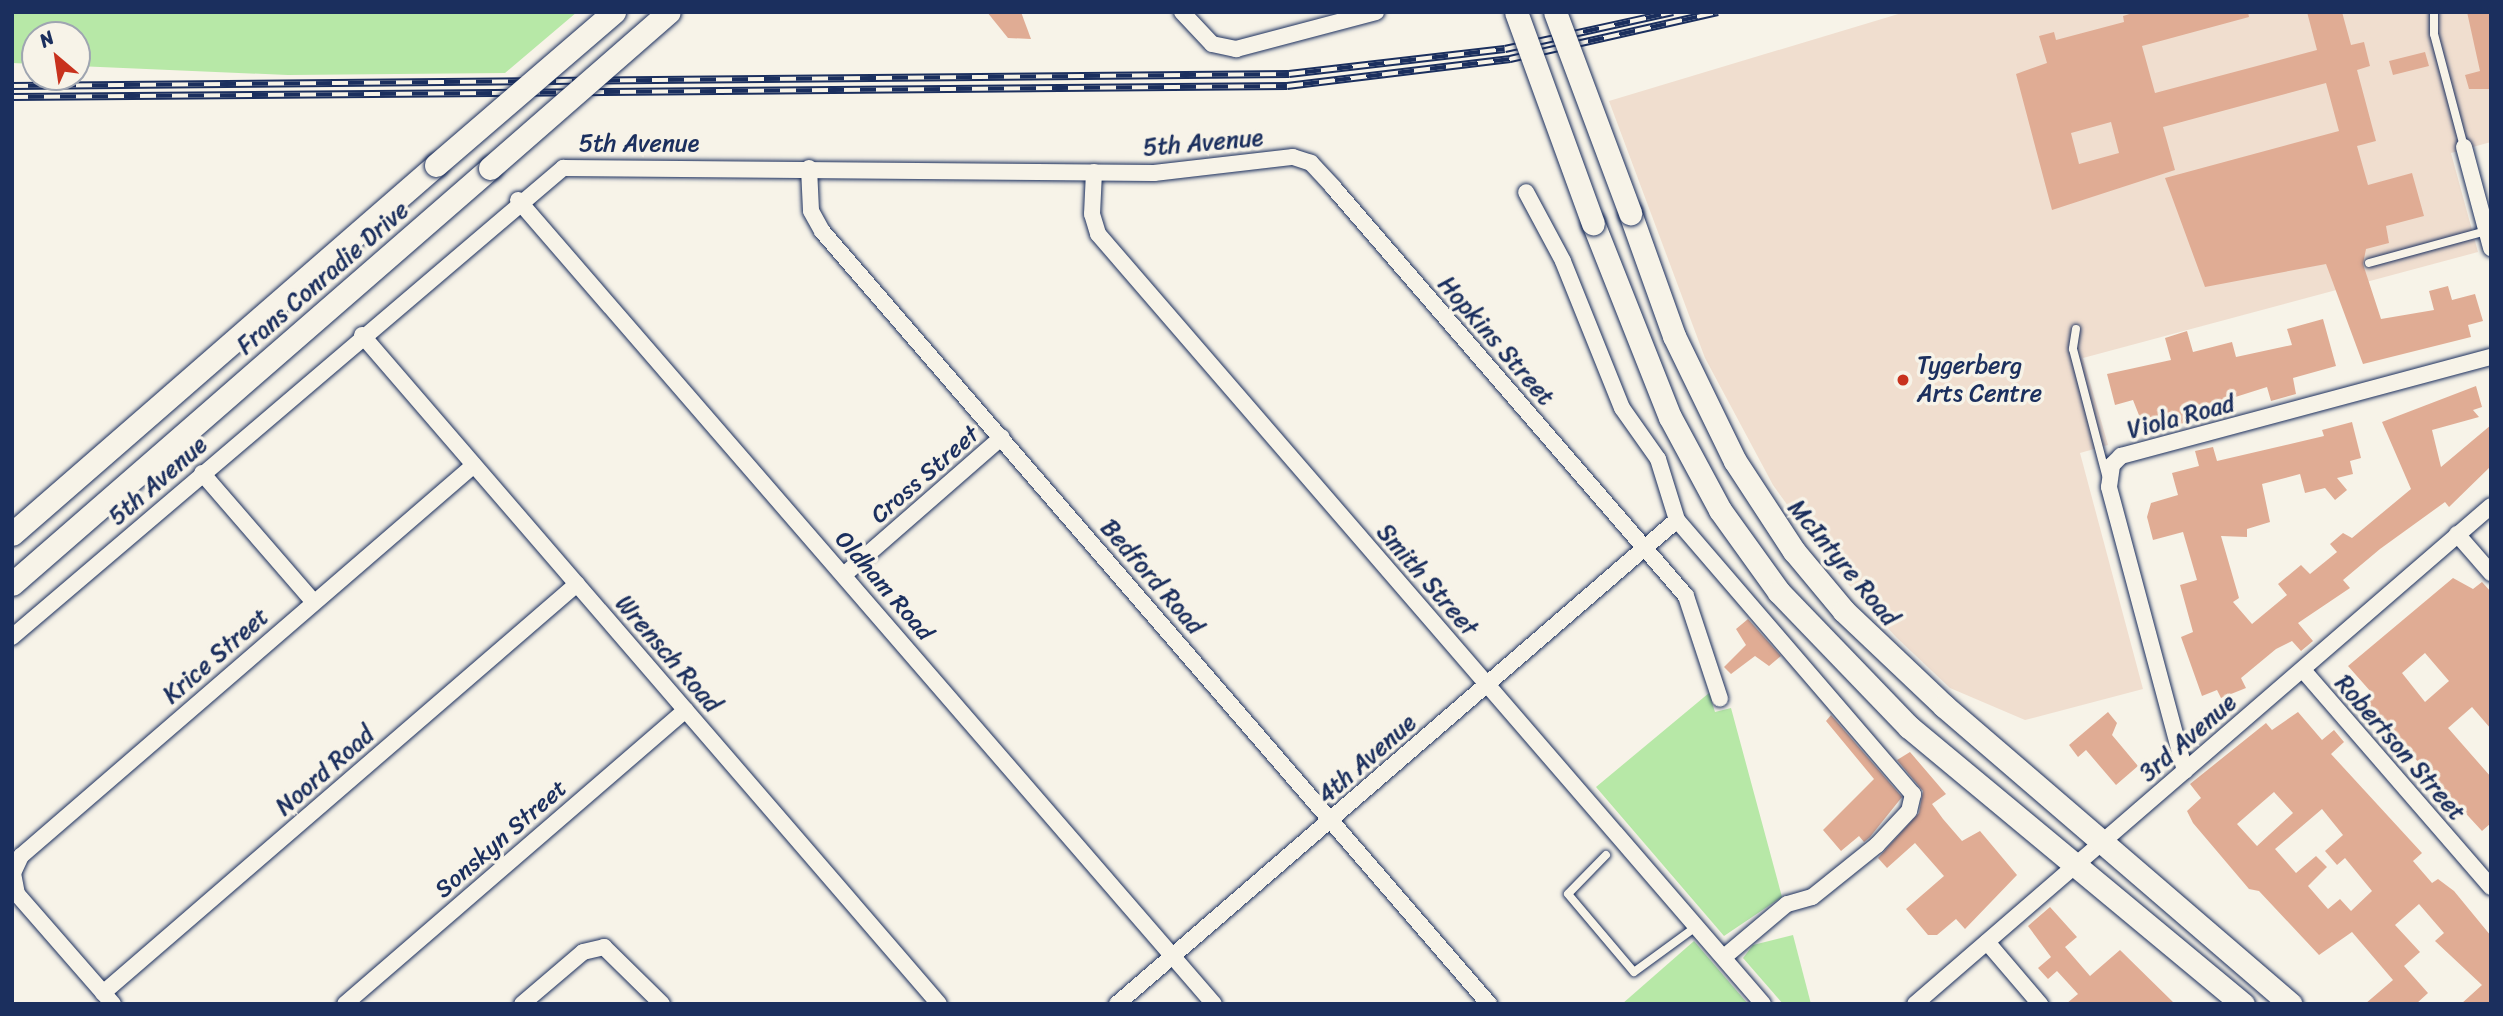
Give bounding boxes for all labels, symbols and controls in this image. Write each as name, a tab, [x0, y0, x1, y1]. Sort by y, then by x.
north arrow	[21, 21, 91, 91]
text: N	[33, 21, 60, 57]
street label: 5th Avenue	[1142, 123, 1264, 163]
street label: 5th Avenue	[579, 130, 699, 158]
street label: Frans Conradie Drive	[231, 196, 415, 360]
street label: Hopkins Street	[1432, 271, 1560, 411]
place label: Tygerberg Arts Centre	[1917, 352, 2042, 408]
marker: Tygerberg Arts Centre	[1895, 372, 1911, 388]
street label: Viola Road	[2124, 389, 2238, 445]
street label: Cross Street	[865, 420, 985, 530]
street label: 5th Avenue	[103, 431, 213, 531]
street label: McIntyre Road	[1782, 494, 1904, 632]
street label: Bedford Road	[1094, 514, 1210, 640]
street label: Smith Street	[1370, 518, 1484, 642]
street label: Oldham Road	[829, 525, 939, 647]
street label: Wrensch Road	[609, 590, 727, 718]
street label: Krice Street	[157, 602, 275, 710]
street label: Robertson Street	[2329, 669, 2471, 827]
street label: 3rd Avenue	[2134, 688, 2242, 788]
street label: 4th Avenue	[1312, 708, 1422, 810]
street label: Noord Road	[270, 720, 380, 822]
street label: Sonskyn Street	[429, 774, 573, 904]

